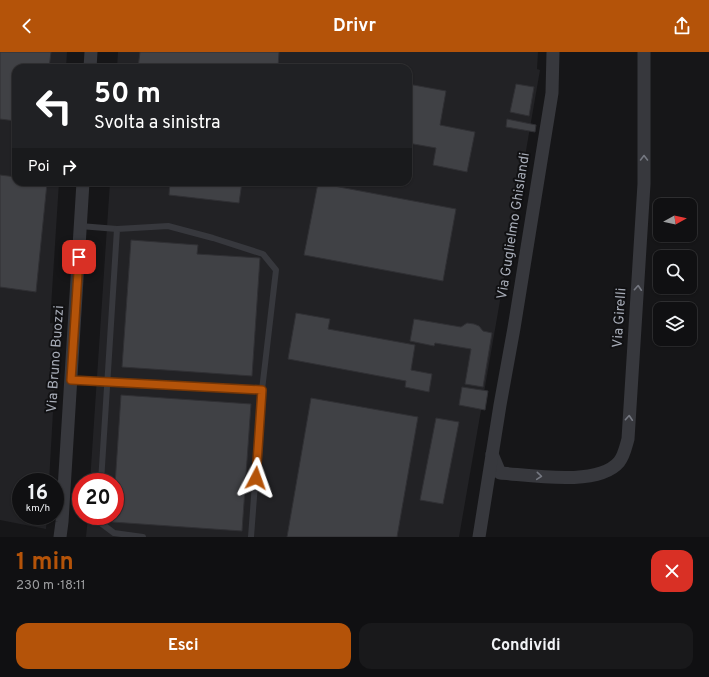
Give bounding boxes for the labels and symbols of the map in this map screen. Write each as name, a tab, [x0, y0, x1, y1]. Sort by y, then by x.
street label: Via Guglielmo Ghislandi	[494, 151, 534, 301]
one-way arrow	[640, 155, 648, 161]
north arrow	[653, 198, 697, 242]
pin	[62, 240, 96, 274]
one-way arrow	[633, 285, 642, 291]
street label: Via Girelli	[609, 287, 631, 349]
street label: Via Bruno Buozzi	[44, 305, 68, 413]
one-way arrow	[625, 415, 633, 421]
position arrow	[235, 457, 277, 499]
one-way arrow	[536, 472, 542, 481]
speed limit sign: 20	[72, 473, 124, 525]

